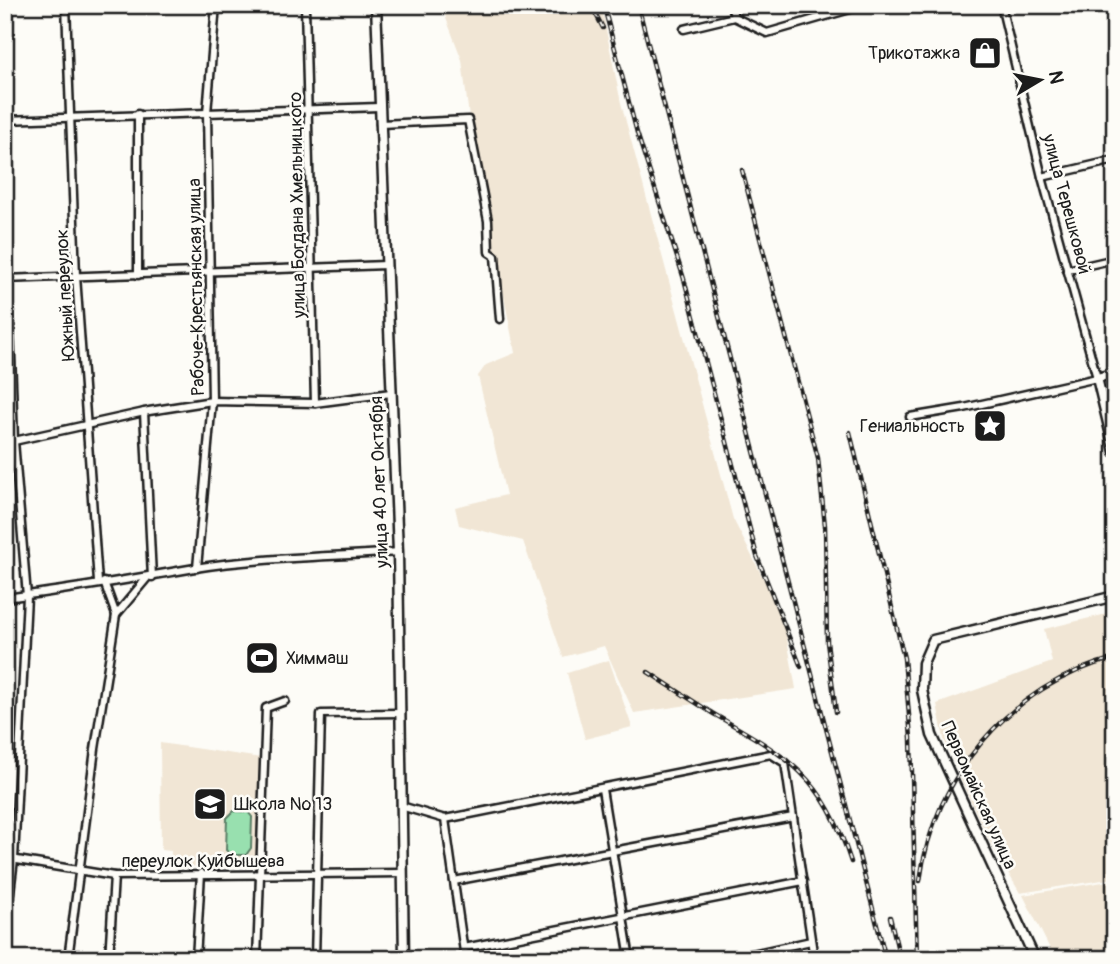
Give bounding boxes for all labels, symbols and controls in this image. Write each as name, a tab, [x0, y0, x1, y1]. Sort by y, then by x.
shop icon: Трикотажка	[966, 34, 1004, 72]
place label: Трикотажка	[868, 42, 960, 65]
north arrow	[1004, 46, 1074, 116]
text: N	[1043, 69, 1069, 86]
street label: улица Богдана Хмельницкого	[284, 91, 311, 319]
street label: улица Терешковой	[1037, 131, 1096, 277]
street label: Рабоче-Крестьянская улица	[183, 178, 210, 396]
street label: Южный переулок	[51, 229, 80, 361]
street label: улица 40 лет Октября	[365, 396, 394, 569]
place icon: Гениальность	[971, 407, 1009, 445]
place label: Гениальность	[860, 415, 965, 438]
sports icon: Химмаш	[243, 639, 281, 677]
place label: Химмаш	[286, 647, 349, 670]
street label: Первомайская улица	[936, 718, 1021, 873]
school or university icon: Школа № 13	[191, 785, 229, 823]
place label: Школа № 13	[234, 793, 332, 816]
street label: переулок Куйбышева	[122, 850, 284, 873]

